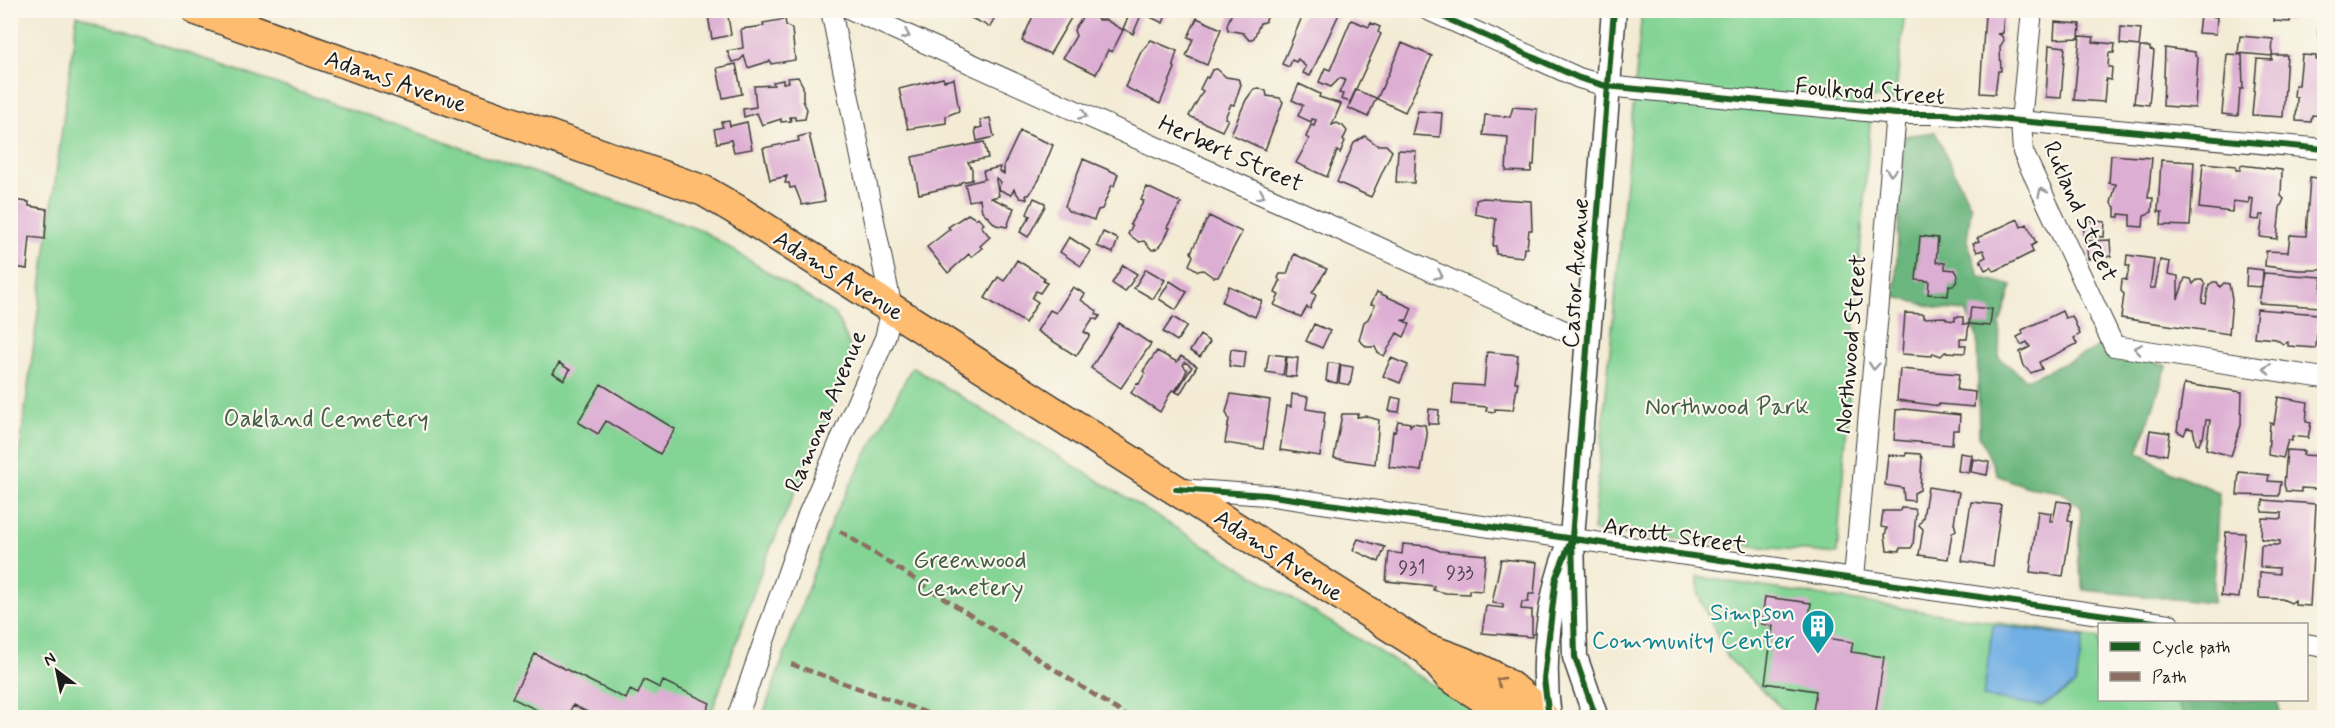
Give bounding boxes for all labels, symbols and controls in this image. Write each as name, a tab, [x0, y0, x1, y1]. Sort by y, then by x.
one-way arrow	[899, 27, 910, 39]
street label: Adams Avenue	[320, 44, 471, 121]
street label: Foulkrod Street	[1794, 72, 1946, 113]
one-way arrow	[1077, 107, 1088, 119]
street label: Herbert Street	[1153, 109, 1308, 200]
street label: Rutland Street	[2035, 136, 2124, 287]
one-way arrow	[1885, 167, 1898, 176]
one-way arrow	[1255, 187, 1266, 199]
one-way arrow	[2037, 187, 2049, 198]
street label: Castor Avenue	[1556, 197, 1597, 349]
street label: Adams Avenue	[767, 224, 909, 329]
street label: Northwood Street	[1828, 253, 1875, 435]
one-way arrow	[1432, 268, 1443, 280]
street label: Ramona Avenue	[778, 326, 875, 497]
one-way arrow	[2134, 344, 2143, 356]
one-way arrow	[1867, 362, 1880, 371]
one-way arrow	[2262, 363, 2272, 376]
park label: Northwood Park	[1645, 392, 1809, 423]
park label: Oakland Cemetery	[223, 404, 429, 435]
street label: Adams Avenue	[1207, 503, 1349, 610]
street label: Arrott Street	[1601, 511, 1749, 562]
park label: Greenwood Cemetery	[913, 545, 1027, 604]
house number: 931	[1398, 554, 1426, 582]
house number: 933	[1446, 559, 1474, 587]
place label: Simpson Community Center	[1592, 598, 1795, 657]
building icon: Simpson Community Center	[1800, 608, 1836, 655]
legend	[2098, 623, 2308, 701]
text: Cycle path	[2152, 636, 2230, 660]
north arrow	[27, 641, 87, 701]
text: N	[40, 648, 60, 671]
text: Path	[2152, 666, 2187, 690]
one-way arrow	[1496, 676, 1506, 688]

